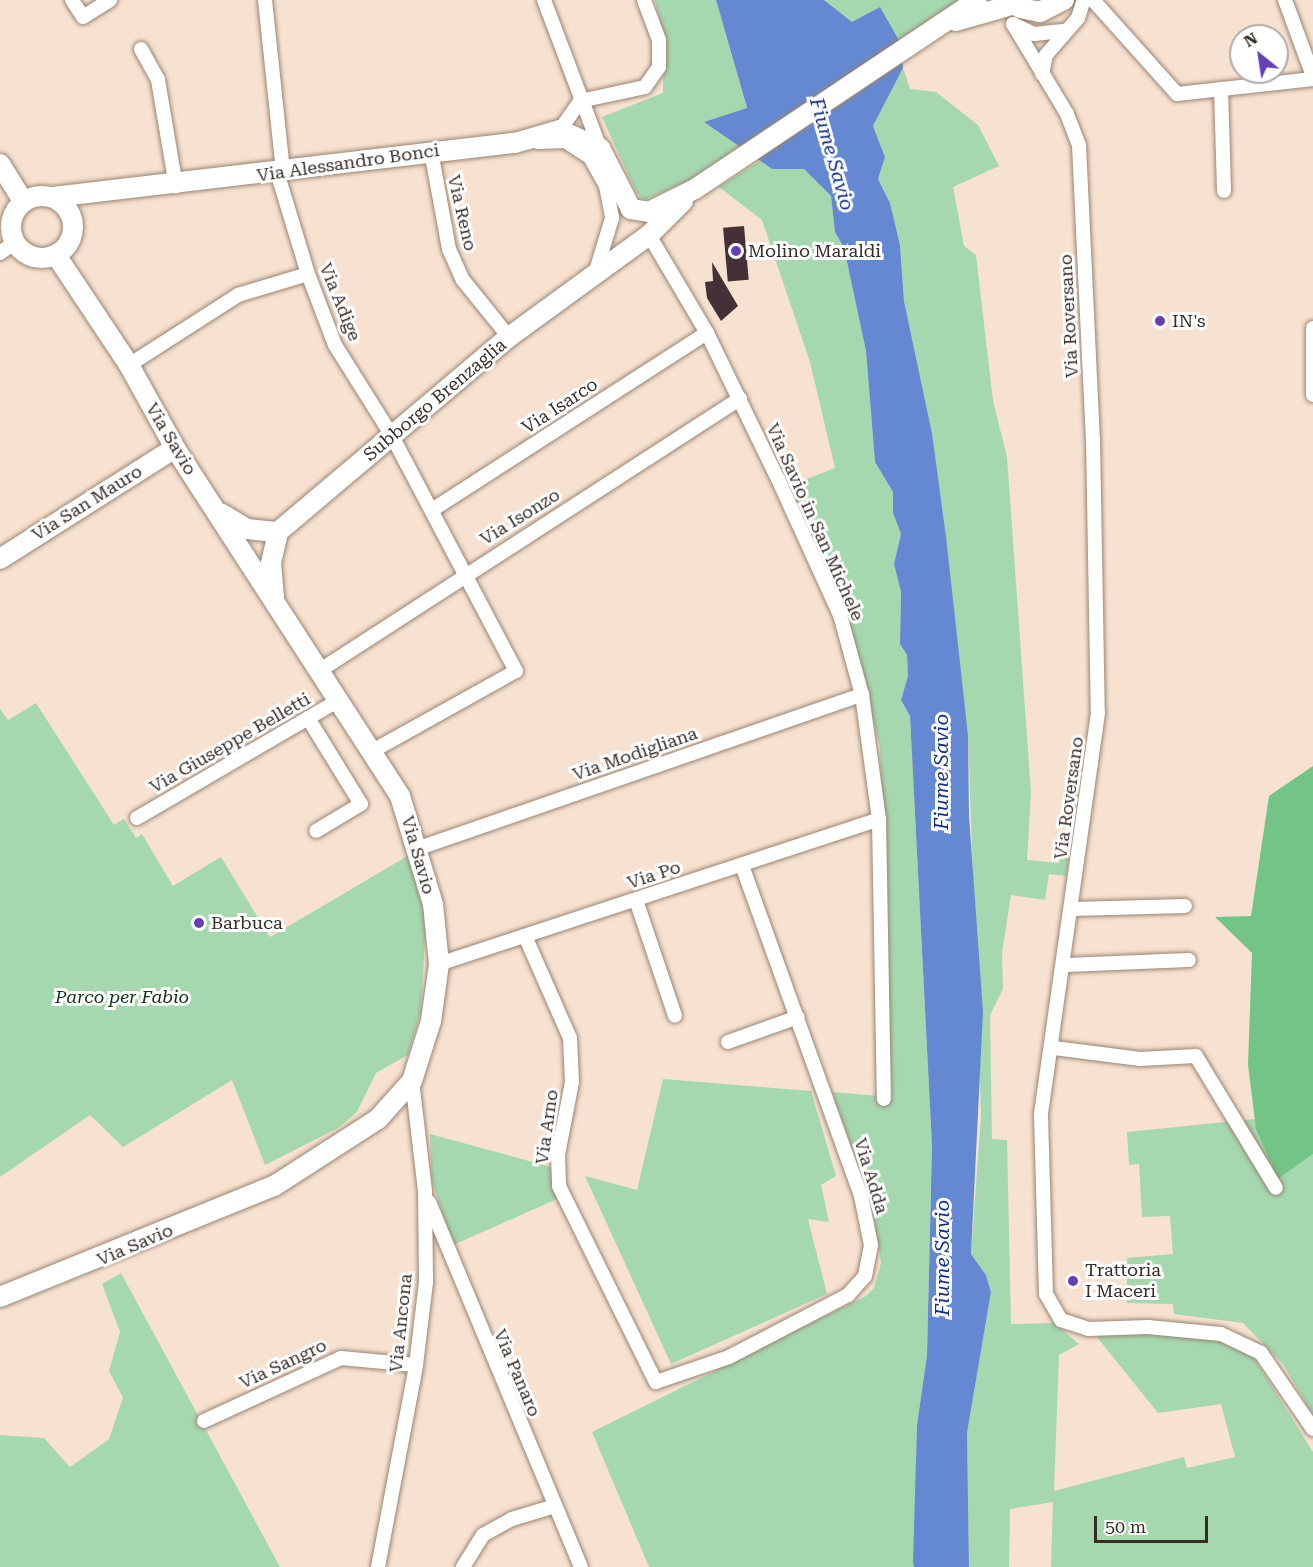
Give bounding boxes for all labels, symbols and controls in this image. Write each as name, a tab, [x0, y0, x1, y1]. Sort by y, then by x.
north arrow	[1229, 24, 1289, 84]
text: N	[1241, 28, 1261, 51]
water label: Fiume Savio	[804, 95, 860, 213]
street label: Via Alessandro Bonci	[255, 139, 441, 187]
street label: Via Reno	[443, 173, 481, 253]
place label: Molino Maraldi	[748, 240, 881, 262]
marker: Molino Maraldi	[729, 244, 743, 258]
street label: Via Roversano	[1055, 254, 1083, 378]
street label: Via Adige	[315, 260, 365, 344]
place label: IN's	[1172, 310, 1206, 332]
marker: IN's	[1153, 314, 1167, 328]
street label: Subborgo Brenzaglia	[359, 334, 511, 466]
street label: Via Isarco	[518, 374, 602, 438]
street label: Via Savio	[141, 399, 201, 479]
street label: Via Savio in San Michele	[762, 420, 868, 624]
street label: Via San Mauro	[28, 460, 146, 546]
street label: Via Isonzo	[476, 484, 564, 550]
street label: Via Giuseppe Belletti	[146, 688, 314, 798]
water label: Fiume Savio	[929, 714, 953, 830]
street label: Via Modigliana	[570, 723, 700, 785]
street label: Via Roversano	[1050, 735, 1088, 861]
street label: Via Savio	[397, 813, 439, 897]
street label: Via Po	[625, 856, 683, 894]
place label: Barbuca	[211, 912, 283, 934]
marker: Barbuca	[192, 916, 206, 930]
park label: Parco per Fabio	[55, 986, 189, 1008]
street label: Via Arno	[531, 1088, 563, 1166]
street label: Via Adda	[849, 1136, 893, 1216]
water label: Fiume Savio	[930, 1200, 954, 1316]
street label: Via Savio	[94, 1219, 176, 1271]
place label: Trattoria I Maceri	[1085, 1260, 1161, 1302]
street label: Via Ancona	[385, 1272, 417, 1374]
marker: Trattoria I Maceri	[1066, 1274, 1080, 1288]
street label: Via Panaro	[489, 1326, 545, 1420]
street label: Via Sangro	[236, 1334, 330, 1394]
scale bar	[1097, 1504, 1211, 1542]
text: 50 m	[1105, 1516, 1146, 1537]

